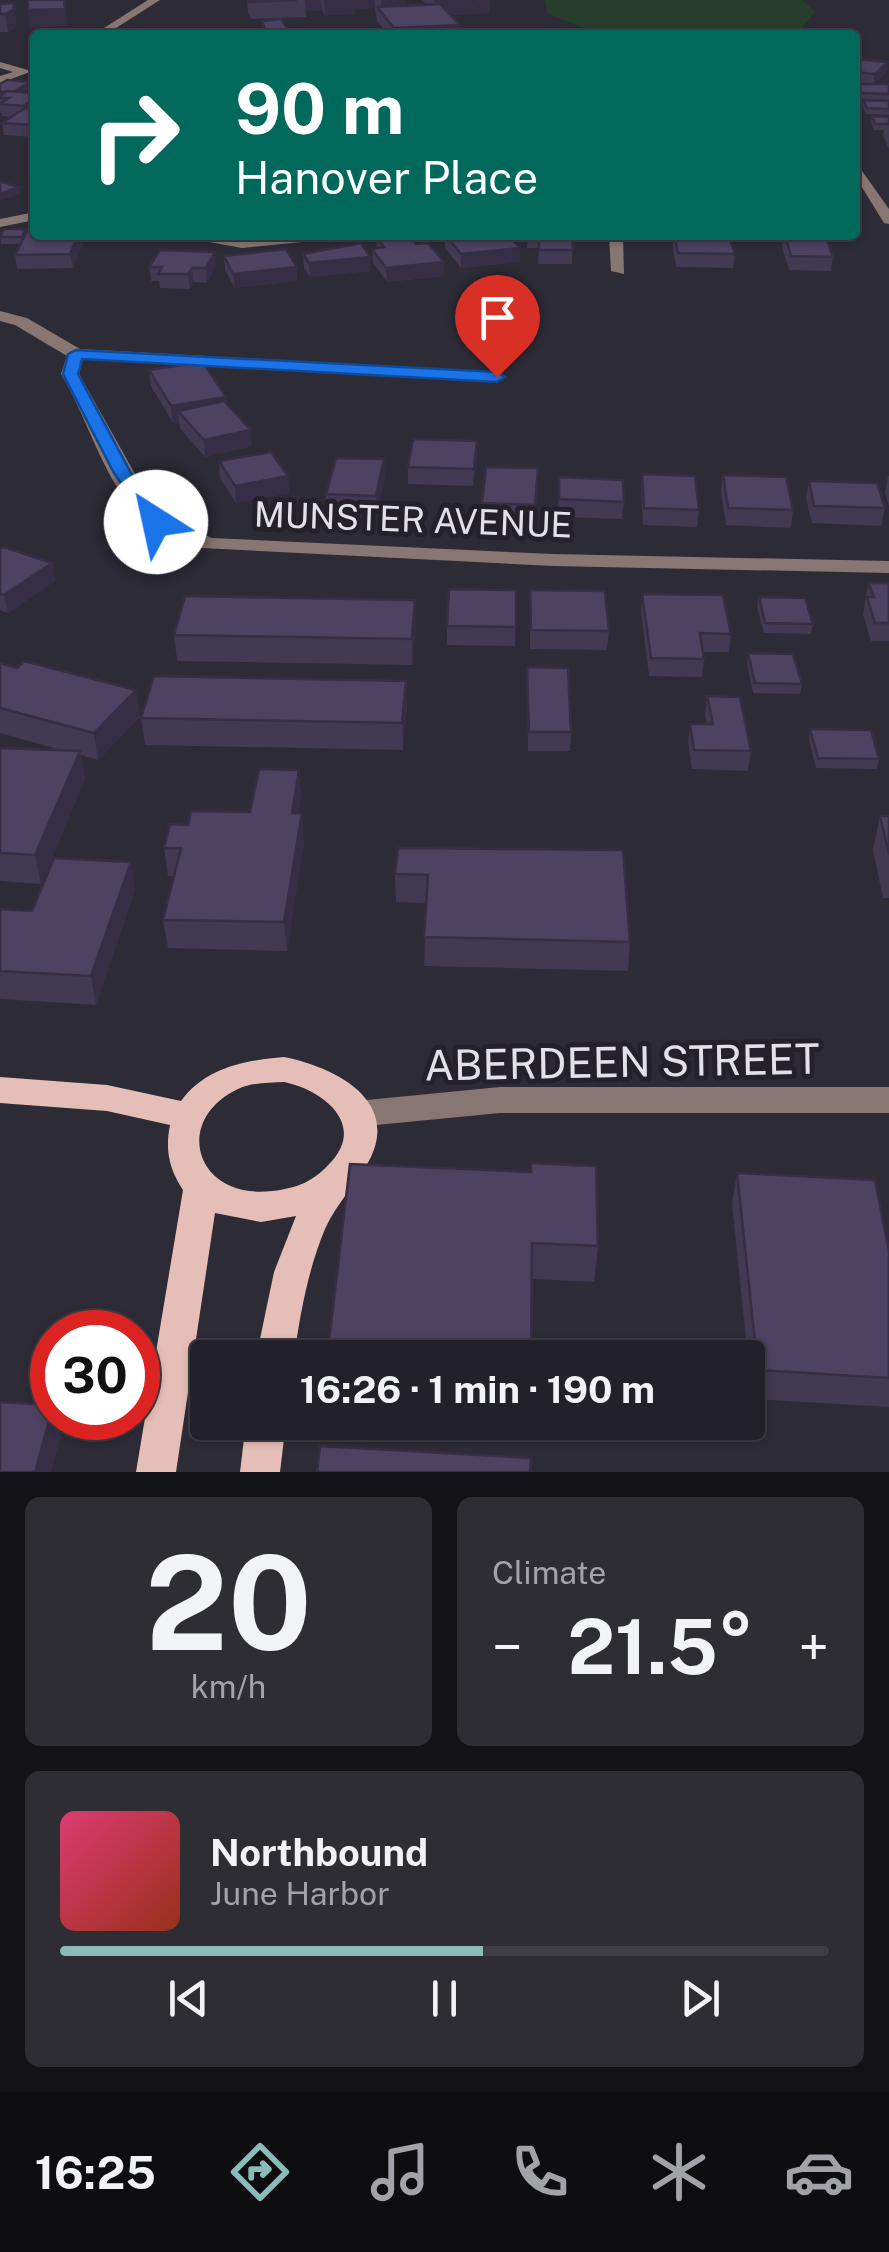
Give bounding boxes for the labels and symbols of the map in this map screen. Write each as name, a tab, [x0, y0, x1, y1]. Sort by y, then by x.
pin	[455, 275, 540, 378]
position arrow	[104, 470, 208, 574]
street label: MUNSTER AVENUE	[253, 493, 573, 546]
street label: ABERDEEN STREET	[424, 1034, 820, 1089]
speed limit sign: 30	[30, 1310, 160, 1440]

